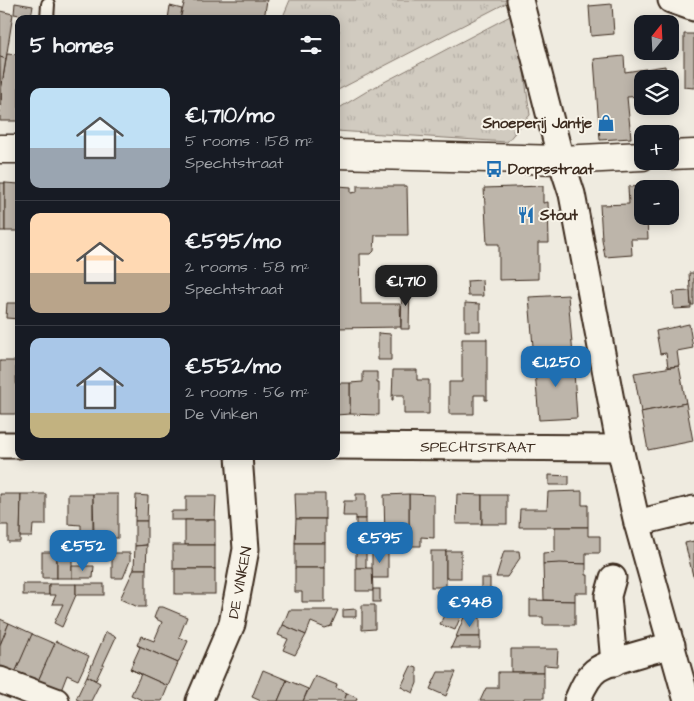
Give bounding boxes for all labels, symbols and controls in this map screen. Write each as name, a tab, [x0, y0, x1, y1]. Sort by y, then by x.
north arrow	[634, 15, 679, 60]
map controls	[634, 15, 679, 225]
text: 5 homes	[30, 31, 114, 60]
icon: filters	[297, 31, 325, 59]
button: layers	[634, 70, 679, 115]
text: €1,710/mo	[185, 101, 275, 130]
icon: home	[70, 108, 130, 168]
place label: Snoeperij Jantje	[482, 113, 592, 134]
shop icon: Snoeperij Jantje	[596, 113, 616, 133]
button: +	[634, 125, 679, 170]
text: 5 rooms · 158 m²	[185, 130, 314, 152]
text: Spechtstraat	[185, 152, 283, 174]
bus stop icon: Dorpsstraat	[484, 159, 504, 179]
place label: Dorpsstraat	[508, 159, 594, 180]
button: −	[634, 180, 679, 225]
restaurant icon: Stout	[516, 205, 536, 225]
place label: Stout	[539, 205, 579, 226]
text: €595/mo	[185, 227, 281, 256]
icon: home	[70, 233, 130, 293]
text: 2 rooms · 58 m²	[185, 256, 310, 278]
pin: €1,710	[365, 264, 447, 307]
text: €1,710	[386, 270, 426, 292]
text: Spechtstraat	[185, 278, 283, 300]
pin: €1,250	[515, 346, 597, 388]
text: €1,250	[532, 351, 580, 373]
text: €552/mo	[185, 352, 281, 381]
icon: home	[70, 358, 130, 418]
text: 2 rooms · 56 m²	[185, 381, 309, 403]
text: De Vinken	[185, 403, 257, 425]
street label: SPECHTSTRAAT	[420, 436, 536, 458]
pin: €595	[350, 522, 410, 564]
text: €595	[358, 527, 402, 549]
pin: €552	[53, 530, 113, 572]
text: €552	[61, 535, 105, 557]
street label: DE VINKEN	[223, 545, 257, 620]
pin: €948	[440, 586, 500, 628]
text: €948	[448, 591, 492, 613]

